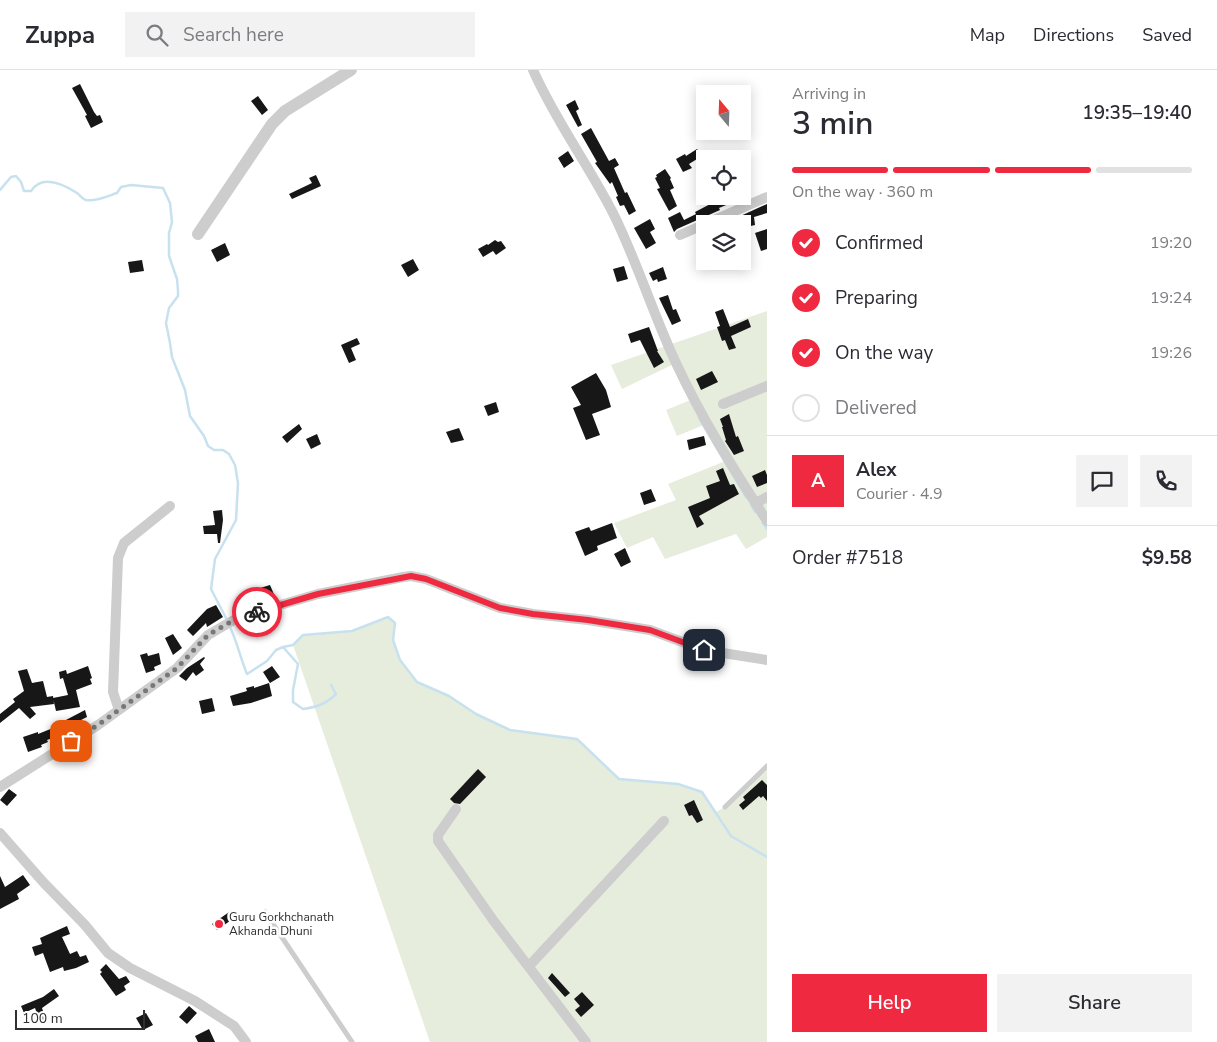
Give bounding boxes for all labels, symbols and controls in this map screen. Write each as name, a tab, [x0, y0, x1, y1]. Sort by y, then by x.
search box	[125, 12, 475, 57]
text: Zuppa	[25, 19, 95, 51]
icon: search	[143, 21, 171, 49]
text: Search here	[183, 22, 284, 48]
text: Map	[970, 23, 1005, 47]
text: Directions	[1033, 23, 1114, 47]
text: Saved	[1142, 23, 1192, 47]
text: Arriving in	[792, 83, 866, 105]
north arrow	[696, 85, 751, 140]
map controls	[696, 85, 751, 270]
text: 19:35–19:40	[1082, 100, 1192, 126]
text: 3 min	[792, 102, 874, 145]
button: locate	[696, 150, 751, 205]
text: On the way · 360 m	[792, 181, 933, 203]
button: layers	[696, 215, 751, 270]
icon: check	[792, 229, 820, 257]
text: Confirmed	[835, 230, 923, 256]
text: 19:20	[1150, 232, 1192, 254]
icon: check	[792, 284, 820, 312]
text: Preparing	[835, 285, 918, 311]
text: 19:24	[1150, 287, 1192, 309]
icon: check	[792, 339, 820, 367]
text: On the way	[835, 340, 933, 366]
text: 19:26	[1150, 342, 1192, 364]
text: Delivered	[835, 395, 917, 421]
button: chat	[1076, 455, 1128, 507]
button: phone	[1140, 455, 1192, 507]
text: Alex	[856, 457, 897, 483]
text: A	[811, 468, 825, 494]
text: Courier · 4.9	[856, 483, 942, 505]
text: Order #7518	[792, 545, 903, 571]
text: $9.58	[1142, 545, 1192, 571]
courier	[232, 587, 282, 637]
icon: bike	[243, 598, 271, 626]
pin	[683, 629, 725, 671]
icon: home	[690, 636, 718, 664]
pin	[50, 720, 92, 762]
icon: bag	[57, 727, 85, 755]
place label: Guru Gorkhchanath Akhanda Dhuni	[229, 909, 334, 939]
marker: Guru Gorkhchanath Akhanda Dhuni	[213, 918, 225, 930]
button: Help	[792, 974, 987, 1032]
button: Share	[997, 974, 1192, 1032]
scale bar	[15, 1007, 145, 1030]
text: 100 m	[22, 1009, 63, 1028]

